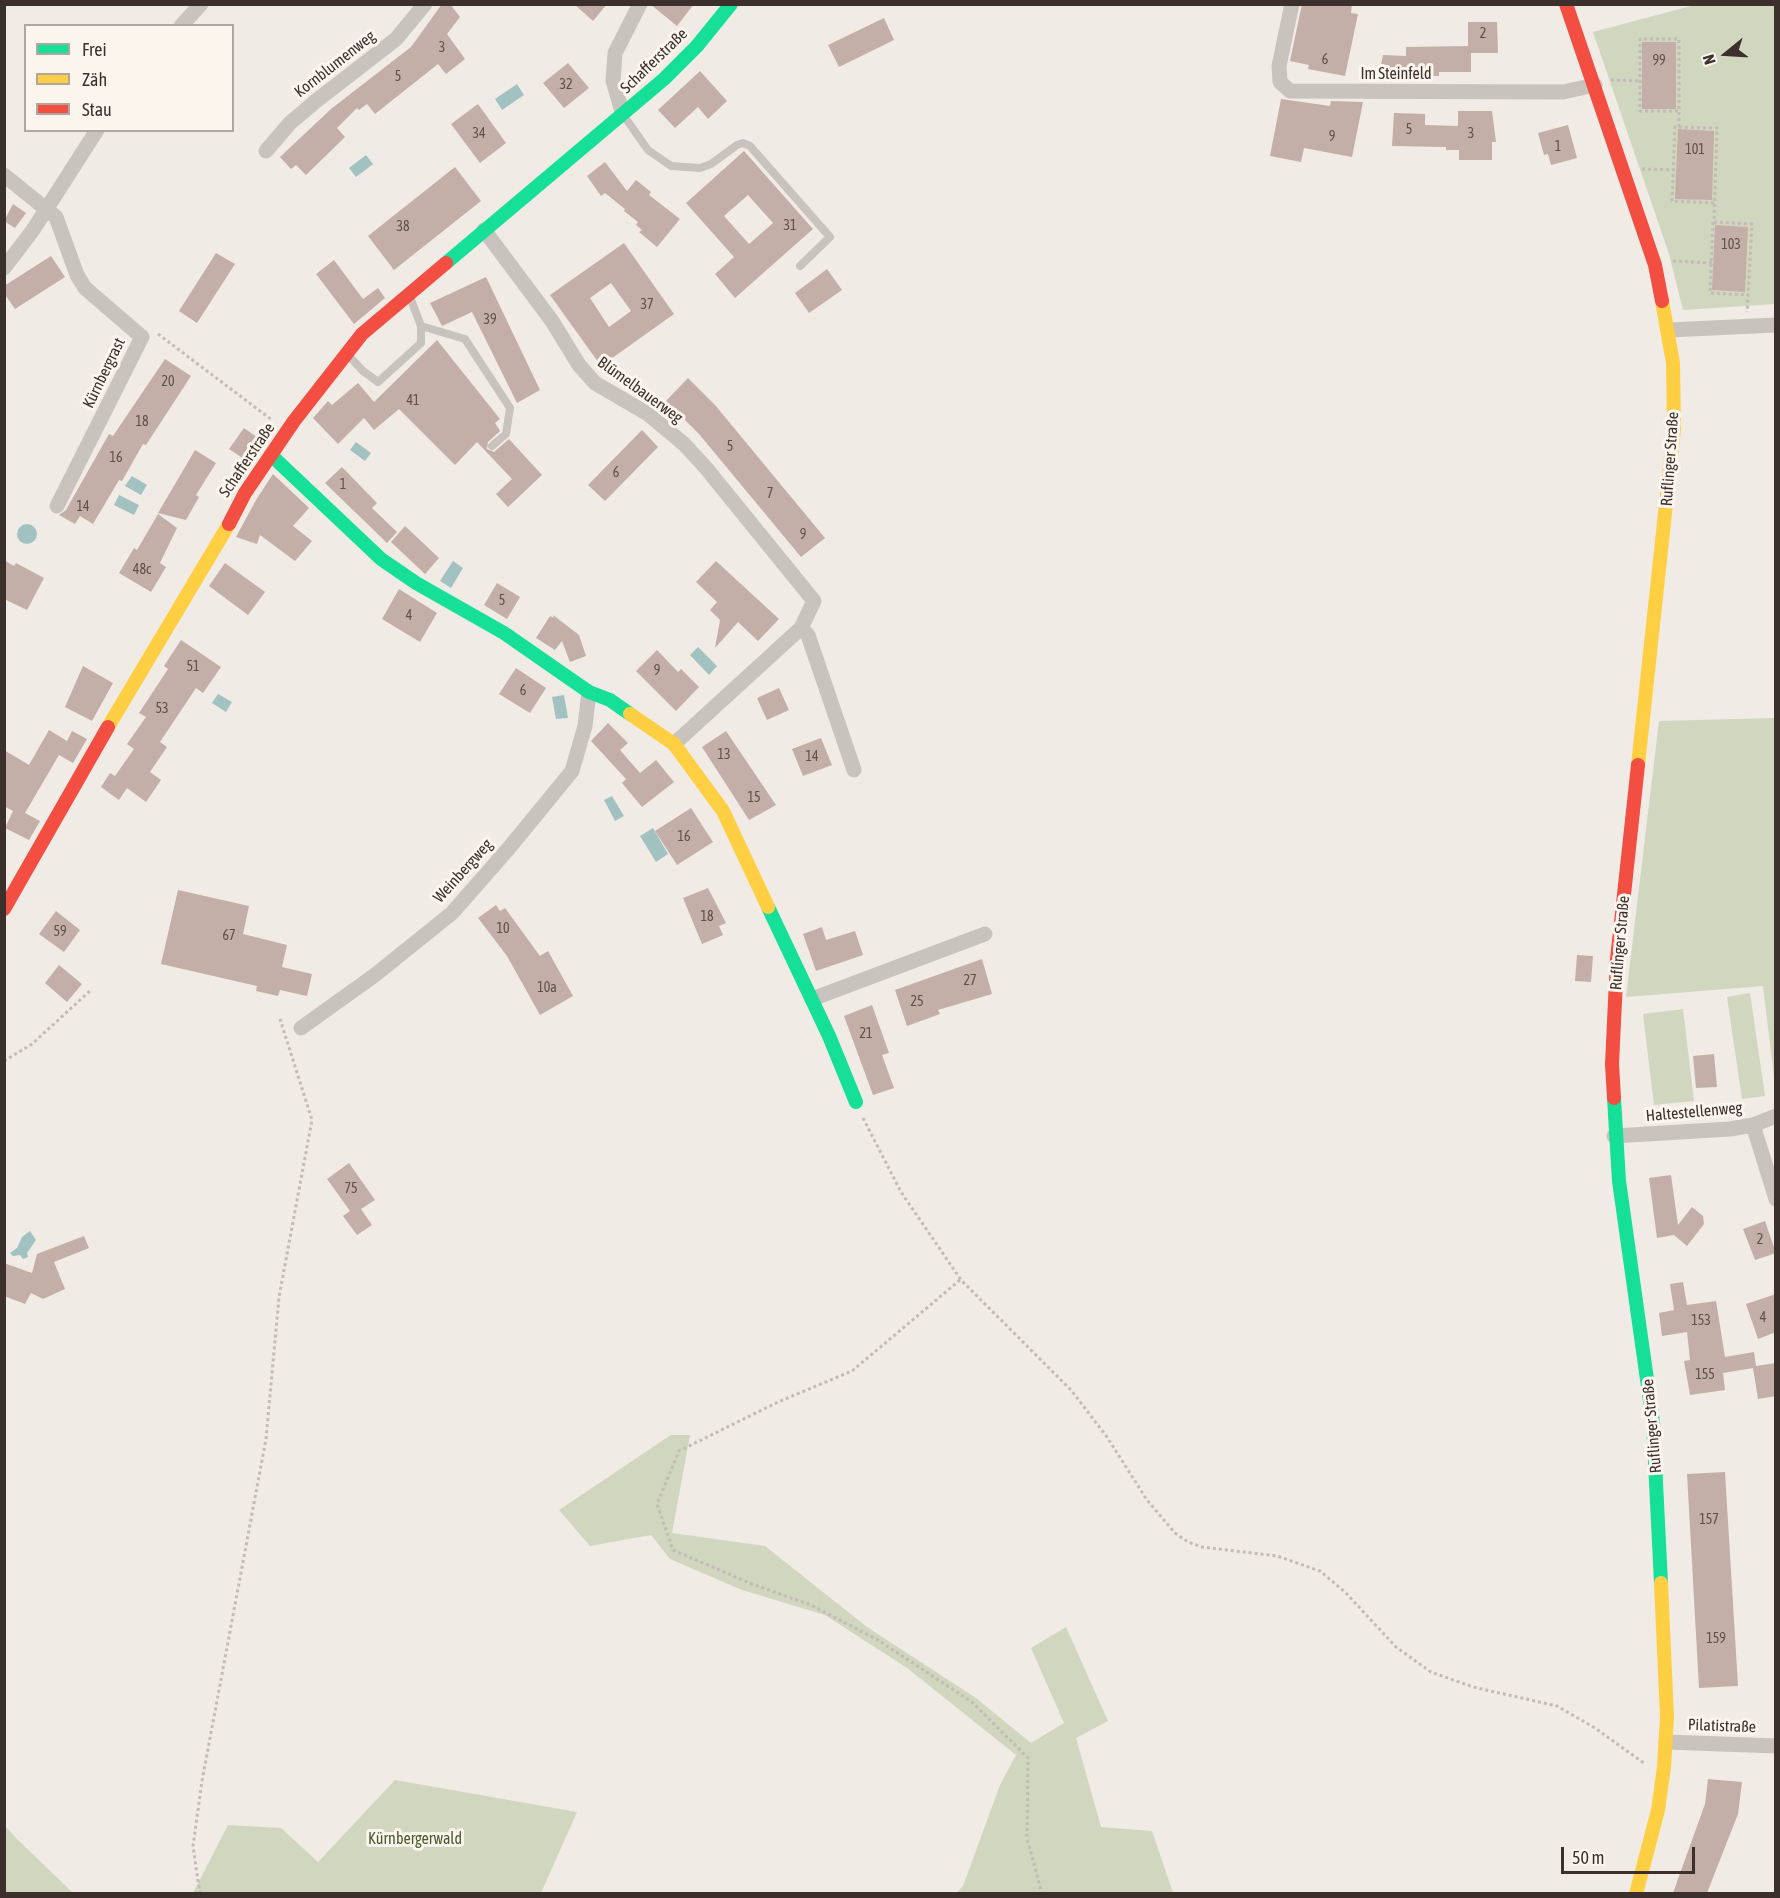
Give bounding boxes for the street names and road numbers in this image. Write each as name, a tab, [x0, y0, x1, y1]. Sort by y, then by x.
street label: Schafferstraße	[617, 24, 691, 98]
street label: Kornblumenweg	[291, 27, 379, 101]
street label: Im Steinfeld	[1360, 64, 1432, 84]
street label: Kürnbergrast	[79, 335, 129, 411]
street label: Blümelbauerweg	[594, 353, 686, 427]
street label: Ruflinger Straße	[1657, 411, 1683, 507]
street label: Schafferstraße	[215, 419, 279, 501]
street label: Weinbergweg	[429, 835, 497, 907]
street label: Ruflinger Straße	[1606, 895, 1634, 991]
street label: Haltestellenweg	[1645, 1098, 1743, 1126]
street label: Ruflinger Straße	[1638, 1378, 1666, 1474]
street label: Pilatistraße	[1688, 1715, 1756, 1737]

